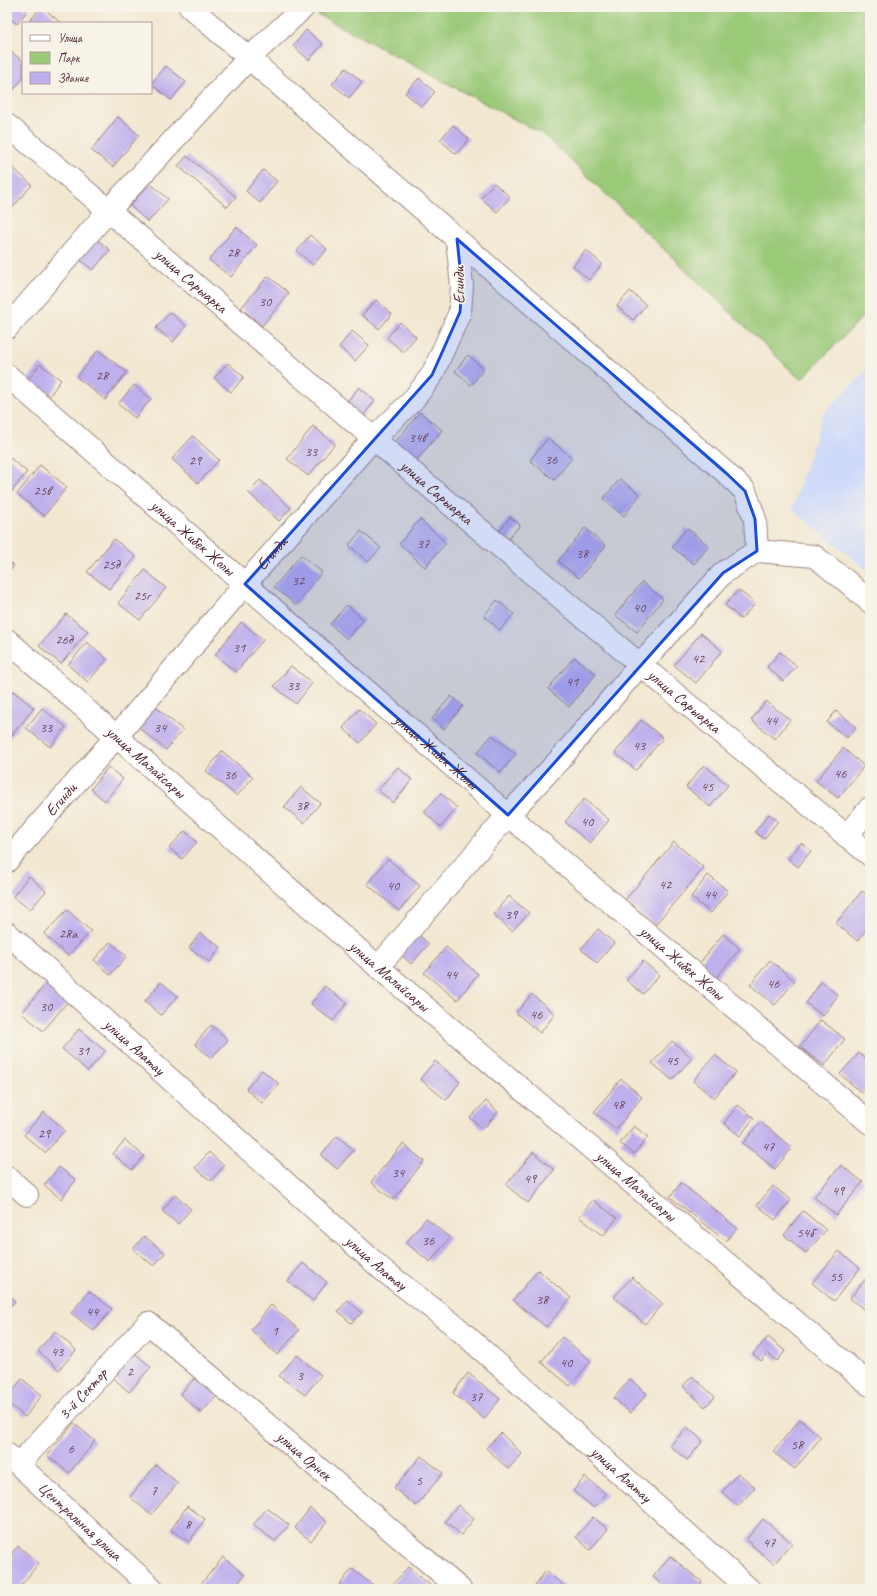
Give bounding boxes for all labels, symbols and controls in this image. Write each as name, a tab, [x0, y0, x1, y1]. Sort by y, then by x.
legend	[22, 22, 152, 94]
text: Улица	[58, 30, 83, 46]
text: Парк	[58, 50, 81, 66]
text: Здание	[58, 70, 89, 86]
street label: улица Сарыарка	[150, 244, 232, 319]
house number: 28	[227, 244, 241, 261]
street label: Егинди	[449, 265, 469, 304]
house number: 30	[259, 293, 273, 310]
house number: 28	[96, 367, 110, 384]
house number: 34в	[409, 429, 429, 446]
house number: 33	[305, 443, 319, 460]
house number: 36	[545, 451, 558, 468]
house number: 29	[189, 452, 203, 469]
street label: улица Сарыарка	[395, 455, 478, 530]
house number: 25в	[34, 482, 54, 499]
street label: улица Жибек Жолы	[146, 495, 240, 581]
street label: Егинди	[252, 532, 293, 574]
house number: 37	[417, 535, 430, 552]
house number: 38	[576, 545, 590, 562]
house number: 25д	[102, 556, 122, 573]
house number: 32	[292, 572, 306, 589]
house number: 25г	[134, 587, 152, 604]
house number: 40	[633, 599, 647, 616]
house number: 26д	[55, 631, 75, 648]
house number: 31	[233, 639, 246, 656]
house number: 42	[692, 650, 706, 667]
street label: улица Сарыарка	[643, 664, 726, 738]
house number: 41	[566, 673, 579, 690]
house number: 33	[287, 677, 301, 694]
street label: улица Жибек Жолы	[389, 709, 483, 795]
house number: 44	[765, 712, 779, 729]
house number: 33	[40, 719, 54, 736]
house number: 34	[154, 719, 168, 736]
street label: улица Малайсары	[101, 721, 191, 804]
house number: 43	[633, 737, 647, 754]
house number: 46	[834, 765, 847, 782]
house number: 36	[224, 766, 237, 783]
street label: Егинди	[41, 778, 82, 820]
house number: 45	[701, 778, 714, 795]
house number: 38	[296, 797, 310, 814]
house number: 40	[581, 813, 595, 830]
house number: 42	[659, 876, 673, 893]
house number: 40	[387, 877, 401, 894]
house number: 44	[704, 886, 718, 903]
house number: 39	[505, 906, 519, 923]
street label: улица Жибек Жолы	[635, 921, 729, 1006]
house number: 28а	[59, 925, 78, 942]
street label: улица Малайсары	[344, 936, 434, 1017]
house number: 44	[445, 966, 459, 983]
house number: 46	[767, 975, 780, 992]
house number: 30	[40, 998, 54, 1015]
house number: 46	[530, 1006, 543, 1023]
street label: улица Алатау	[99, 1014, 170, 1081]
house number: 31	[77, 1042, 90, 1059]
house number: 45	[666, 1052, 679, 1069]
house number: 48	[612, 1096, 626, 1113]
house number: 29	[38, 1125, 52, 1142]
house number: 47	[762, 1138, 775, 1155]
street label: улица Малайсары	[591, 1146, 681, 1227]
house number: 34	[392, 1164, 406, 1181]
house number: 49	[524, 1170, 538, 1187]
house number: 49	[832, 1182, 846, 1199]
house number: 54б	[797, 1224, 817, 1241]
street label: улица Алатау	[340, 1230, 412, 1296]
house number: 36	[422, 1232, 435, 1249]
house number: 55	[830, 1268, 843, 1285]
house number: 38	[536, 1291, 550, 1308]
house number: 44	[86, 1303, 100, 1320]
house number: 1	[272, 1322, 279, 1339]
house number: 43	[51, 1343, 65, 1360]
house number: 40	[560, 1354, 574, 1371]
street label: 3-й Сектор	[54, 1363, 113, 1424]
house number: 2	[127, 1363, 135, 1380]
house number: 3	[297, 1367, 305, 1384]
house number: 37	[470, 1388, 483, 1405]
street label: улица Орнек	[271, 1426, 337, 1486]
house number: 58	[791, 1436, 805, 1453]
house number: 6	[68, 1440, 75, 1457]
street label: улица Алатау	[586, 1441, 657, 1508]
house number: 5	[416, 1472, 423, 1489]
street label: Центральная улица	[34, 1477, 127, 1566]
house number: 7	[151, 1482, 158, 1499]
house number: 8	[185, 1516, 193, 1533]
house number: 47	[763, 1534, 776, 1551]

